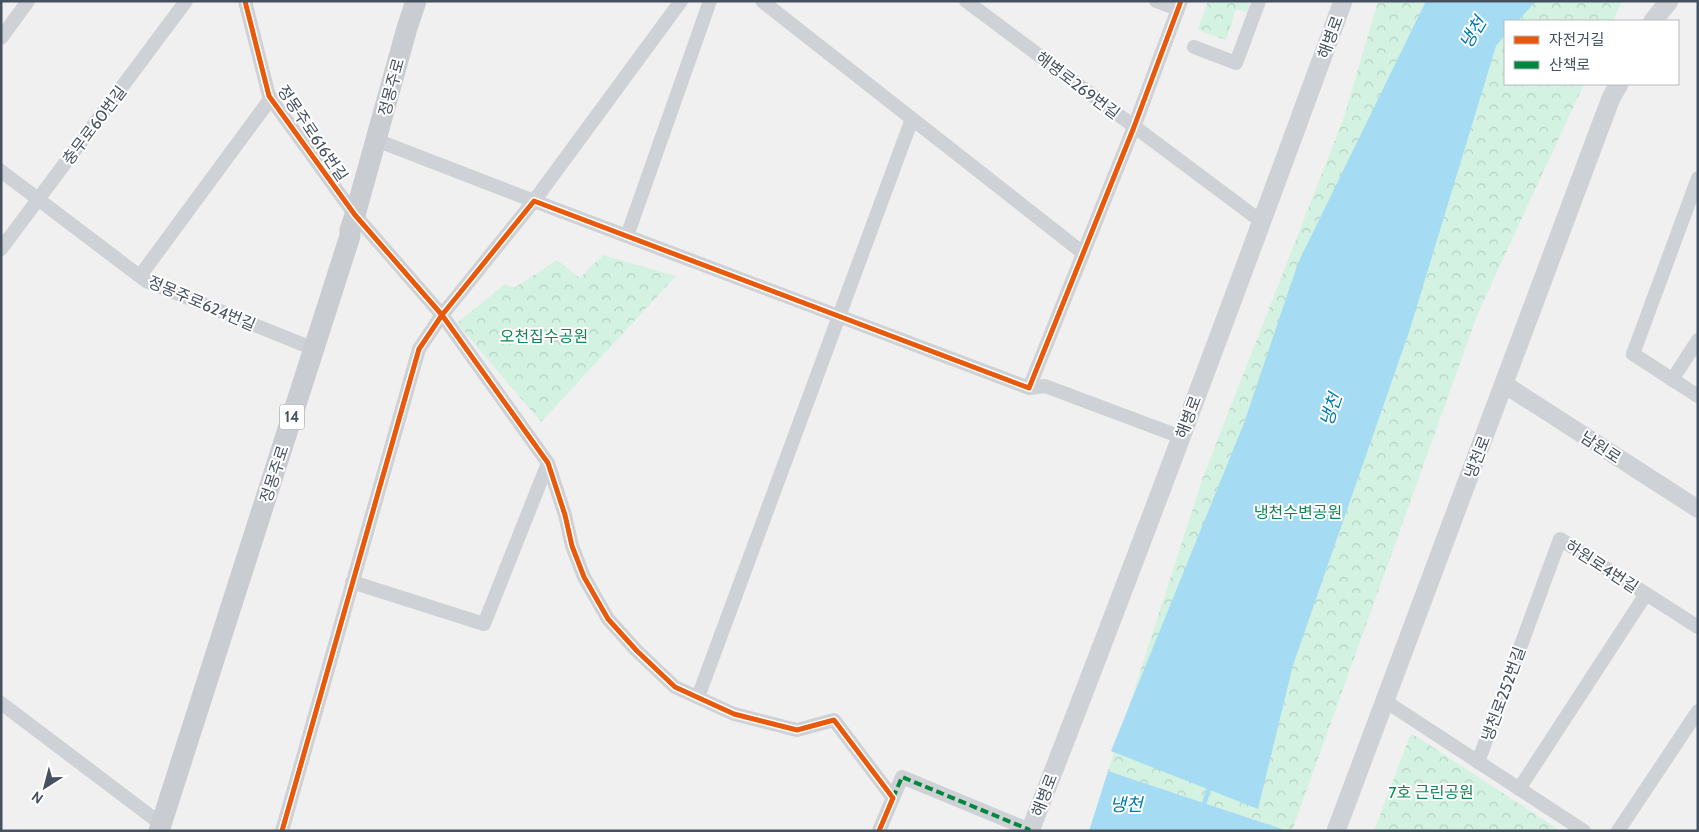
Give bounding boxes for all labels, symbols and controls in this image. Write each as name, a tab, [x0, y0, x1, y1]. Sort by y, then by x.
water label: 냉천	[1455, 11, 1492, 53]
street label: 해병로	[1314, 13, 1347, 61]
legend	[1504, 20, 1679, 85]
text: 자전거길	[1549, 31, 1604, 49]
street label: 해병로269번길	[1032, 48, 1123, 123]
street label: 정몽주로	[375, 56, 408, 118]
text: 산책로	[1549, 56, 1590, 74]
street label: 충무로60번길	[59, 82, 130, 168]
street label: 정몽주로616번길	[274, 82, 352, 185]
street label: 정몽주로624번길	[145, 272, 258, 335]
park label: 오천집수공원	[500, 327, 588, 346]
water label: 냉천	[1315, 389, 1347, 429]
street label: 해병로	[1172, 393, 1205, 441]
road number: 14	[280, 404, 304, 430]
street label: 남원로	[1577, 427, 1625, 468]
street label: 냉천로	[1461, 433, 1494, 481]
street label: 정몽주로	[256, 443, 293, 505]
park label: 냉천수변공원	[1254, 503, 1342, 522]
street label: 하원로4번길	[1562, 536, 1642, 597]
street label: 냉천로252번길	[1478, 644, 1529, 744]
north arrow	[20, 762, 70, 812]
street label: 해병로	[1028, 771, 1061, 819]
park label: 7호 근린공원	[1388, 783, 1474, 802]
text: N	[28, 787, 47, 808]
water label: 냉천	[1109, 794, 1145, 816]

